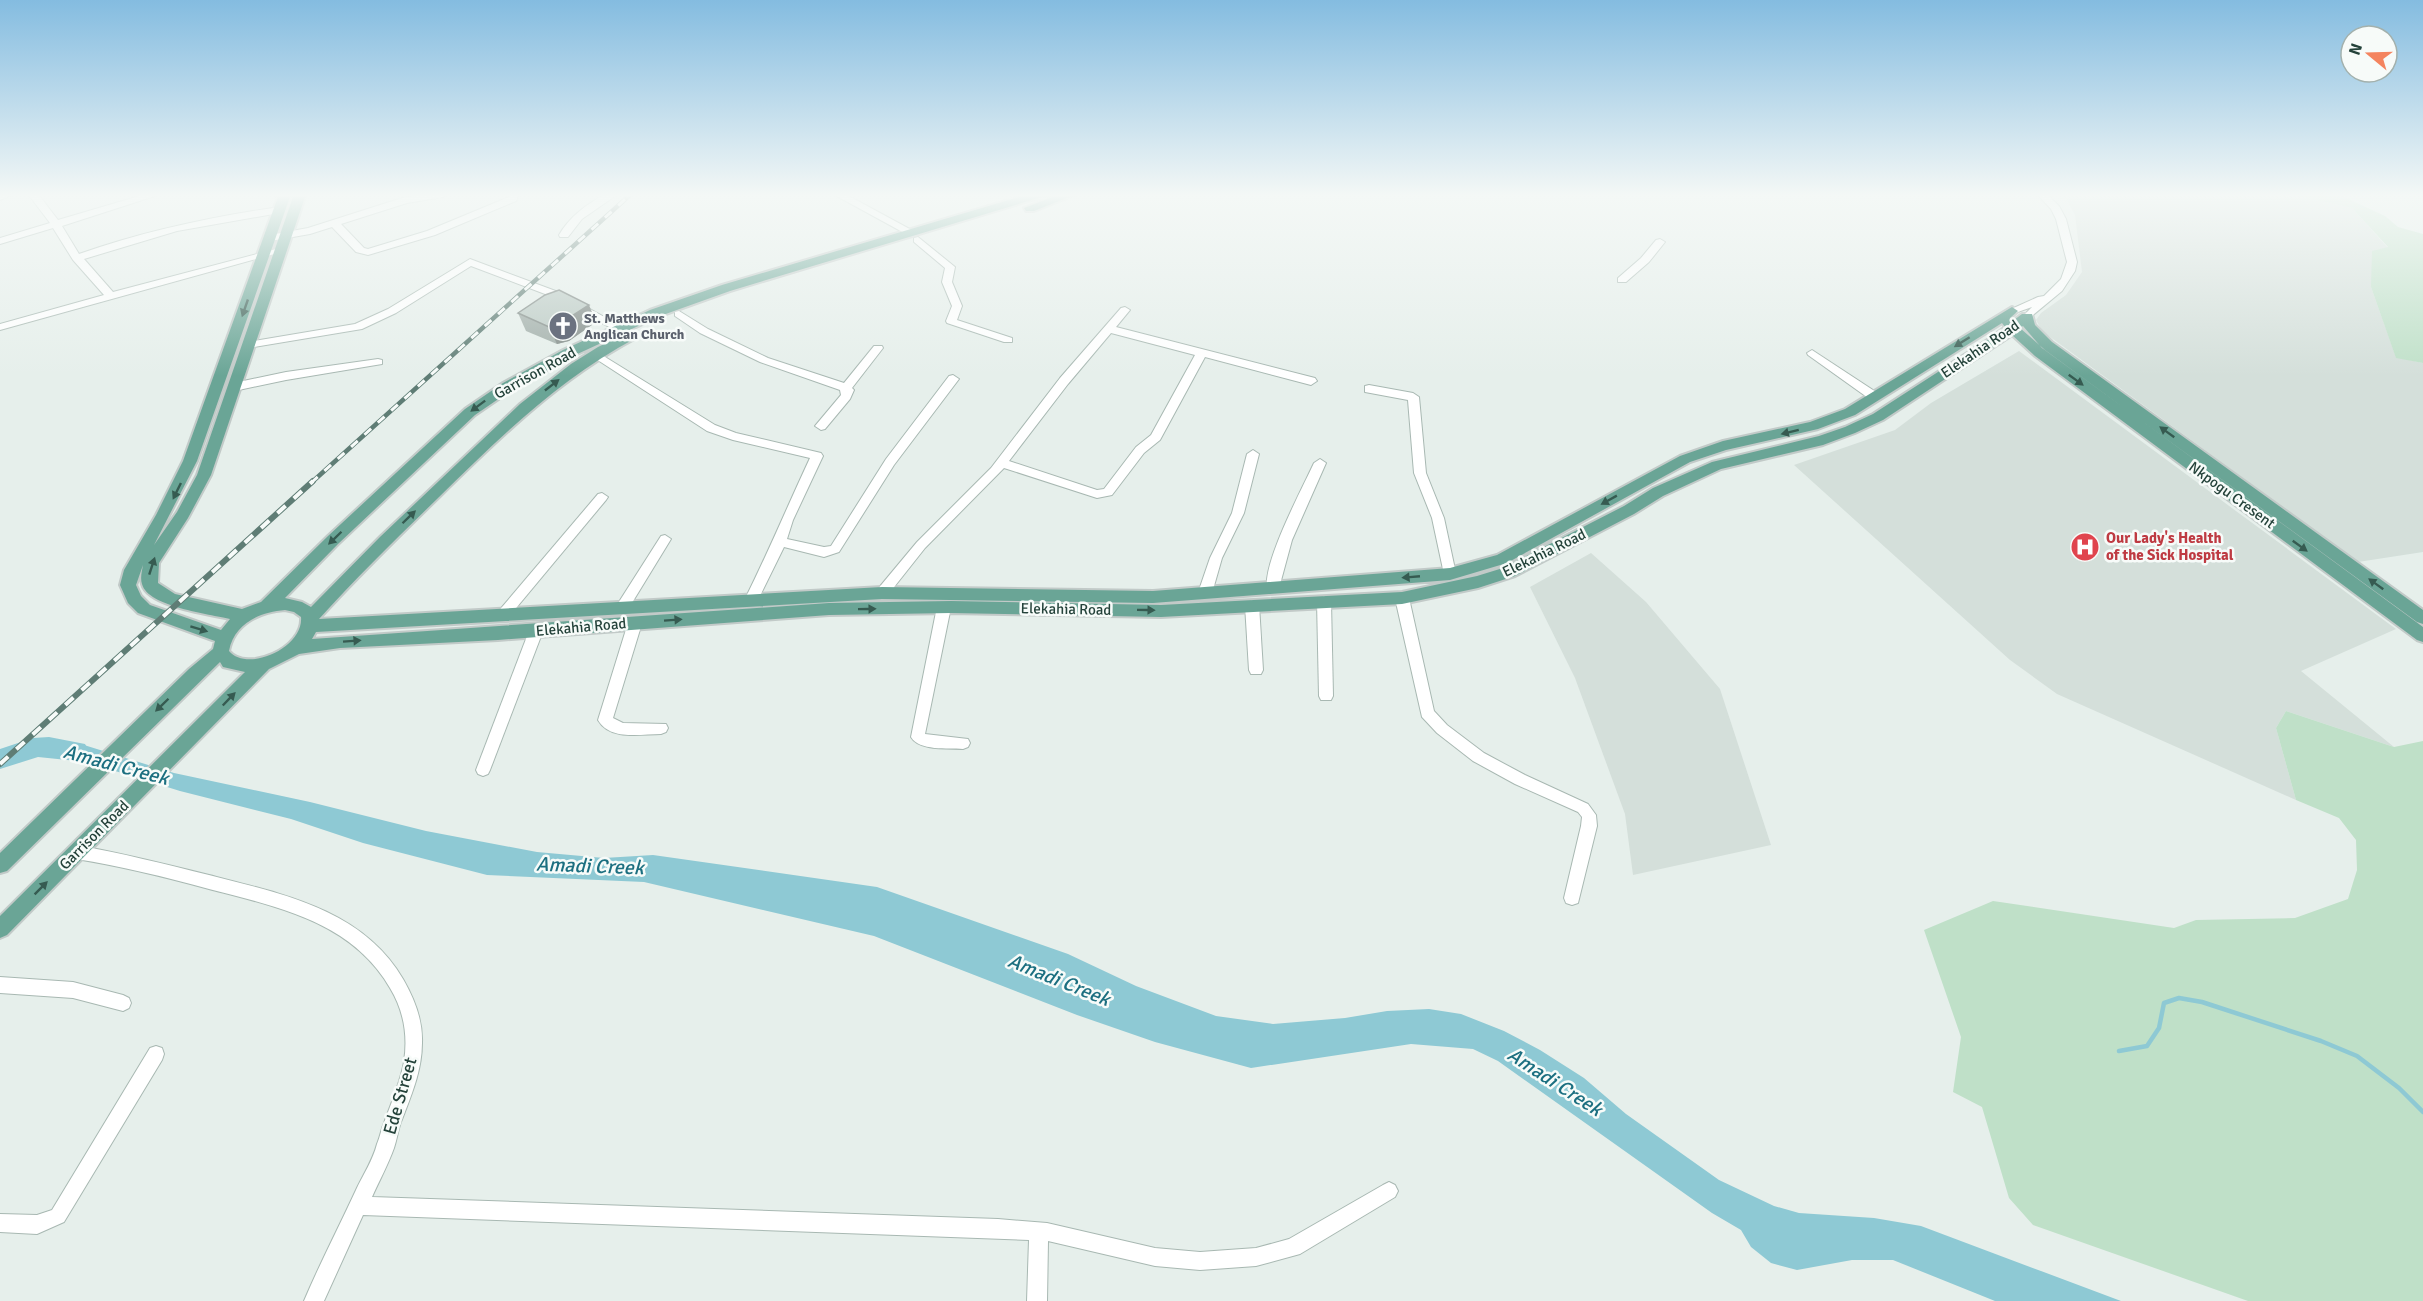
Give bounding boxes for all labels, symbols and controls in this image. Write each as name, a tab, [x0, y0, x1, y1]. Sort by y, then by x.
north arrow	[2339, 24, 2399, 84]
text: N	[2344, 41, 2367, 58]
one-way arrow	[239, 299, 249, 317]
church icon: St. Matthews Anglican Church	[547, 310, 579, 342]
place label: St. Matthews Anglican Church	[584, 310, 685, 343]
street label: Elekahia Road	[1937, 316, 2023, 382]
one-way arrow	[1954, 336, 1970, 347]
street label: Garrison Road	[491, 343, 579, 403]
one-way arrow	[2068, 374, 2084, 386]
one-way arrow	[544, 379, 560, 391]
one-way arrow	[471, 400, 487, 412]
one-way arrow	[2160, 426, 2175, 438]
one-way arrow	[1781, 428, 1799, 437]
street label: Nkpogu Cresent	[2185, 458, 2279, 532]
one-way arrow	[172, 483, 182, 500]
one-way arrow	[1601, 495, 1618, 505]
one-way arrow	[401, 510, 416, 524]
street label: Elekahia Road	[1499, 525, 1589, 581]
place label: Our Lady's Health of the Sick Hospital	[2106, 529, 2234, 564]
one-way arrow	[328, 531, 342, 545]
hospital icon: Our Lady's Health of the Sick Hospital	[2069, 531, 2101, 563]
one-way arrow	[2293, 539, 2308, 551]
one-way arrow	[148, 557, 157, 575]
one-way arrow	[1401, 572, 1420, 582]
one-way arrow	[2368, 578, 2384, 590]
street label: Elekahia Road	[1021, 599, 1112, 619]
one-way arrow	[858, 604, 877, 613]
one-way arrow	[1137, 606, 1156, 615]
street label: Elekahia Road	[535, 614, 627, 640]
one-way arrow	[663, 615, 682, 625]
one-way arrow	[190, 625, 208, 634]
one-way arrow	[343, 637, 362, 646]
one-way arrow	[222, 692, 236, 706]
one-way arrow	[156, 698, 170, 712]
water label: Amadi Creek	[61, 739, 173, 792]
street label: Garrison Road	[56, 797, 132, 873]
water label: Amadi Creek	[536, 852, 646, 880]
one-way arrow	[34, 880, 48, 895]
water label: Amadi Creek	[1004, 948, 1115, 1013]
water label: Amadi Creek	[1503, 1042, 1609, 1123]
street label: Ede Street	[378, 1055, 422, 1137]

